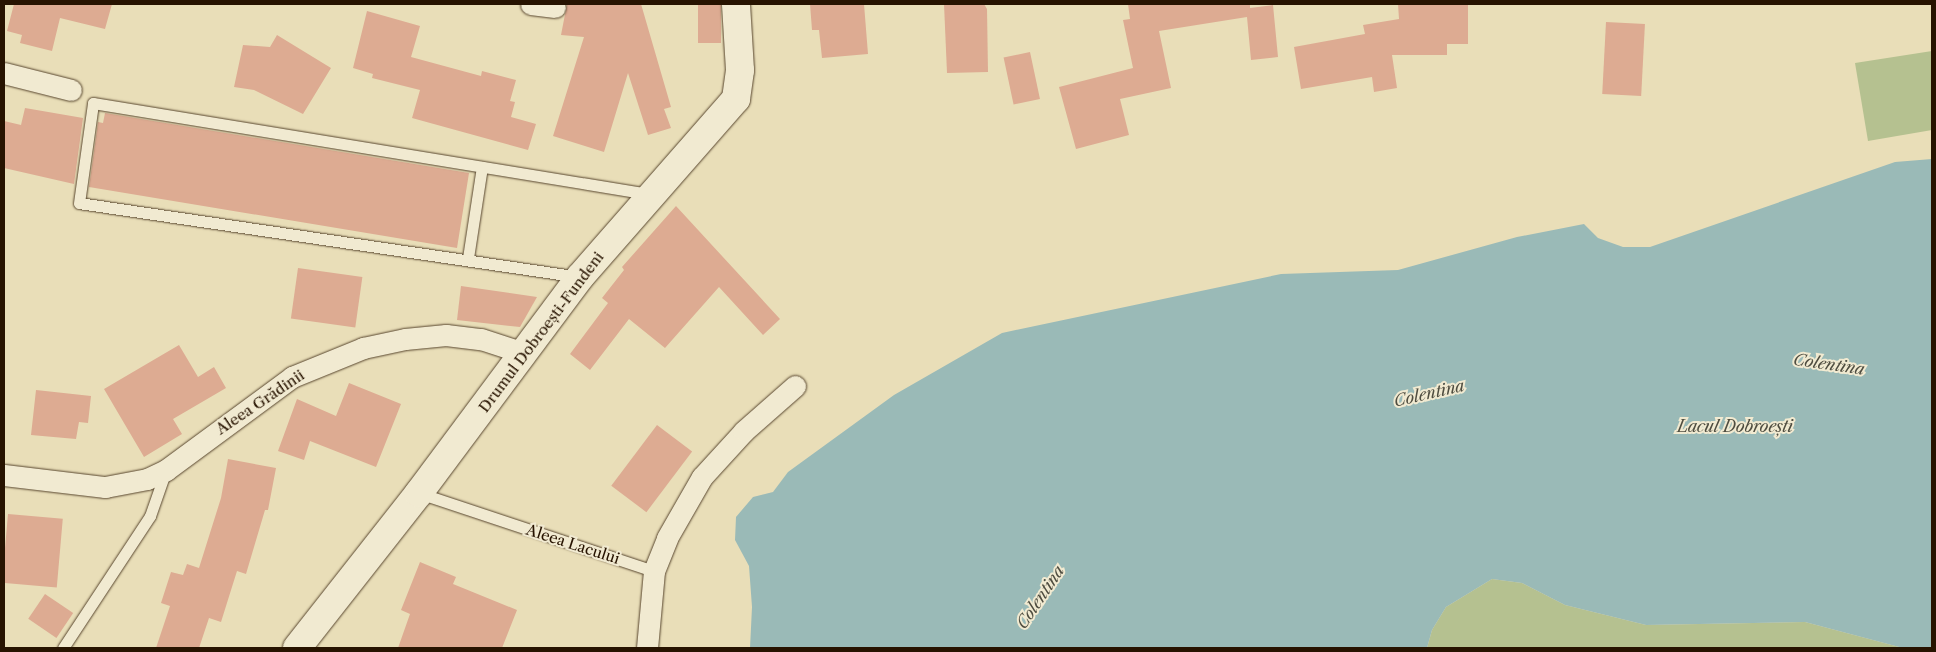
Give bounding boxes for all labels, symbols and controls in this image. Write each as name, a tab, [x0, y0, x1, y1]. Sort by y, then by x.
street label: Drumul Dobroești-Fundeni	[475, 248, 607, 416]
water label: Colentina	[1792, 349, 1866, 379]
street label: Aleea Grădinii	[212, 366, 308, 438]
water label: Colentina	[1392, 376, 1466, 410]
water label: Lacul Dobroești	[1677, 416, 1793, 436]
street label: Aleea Lacului	[524, 520, 622, 568]
water label: Colentina	[1012, 562, 1068, 632]

